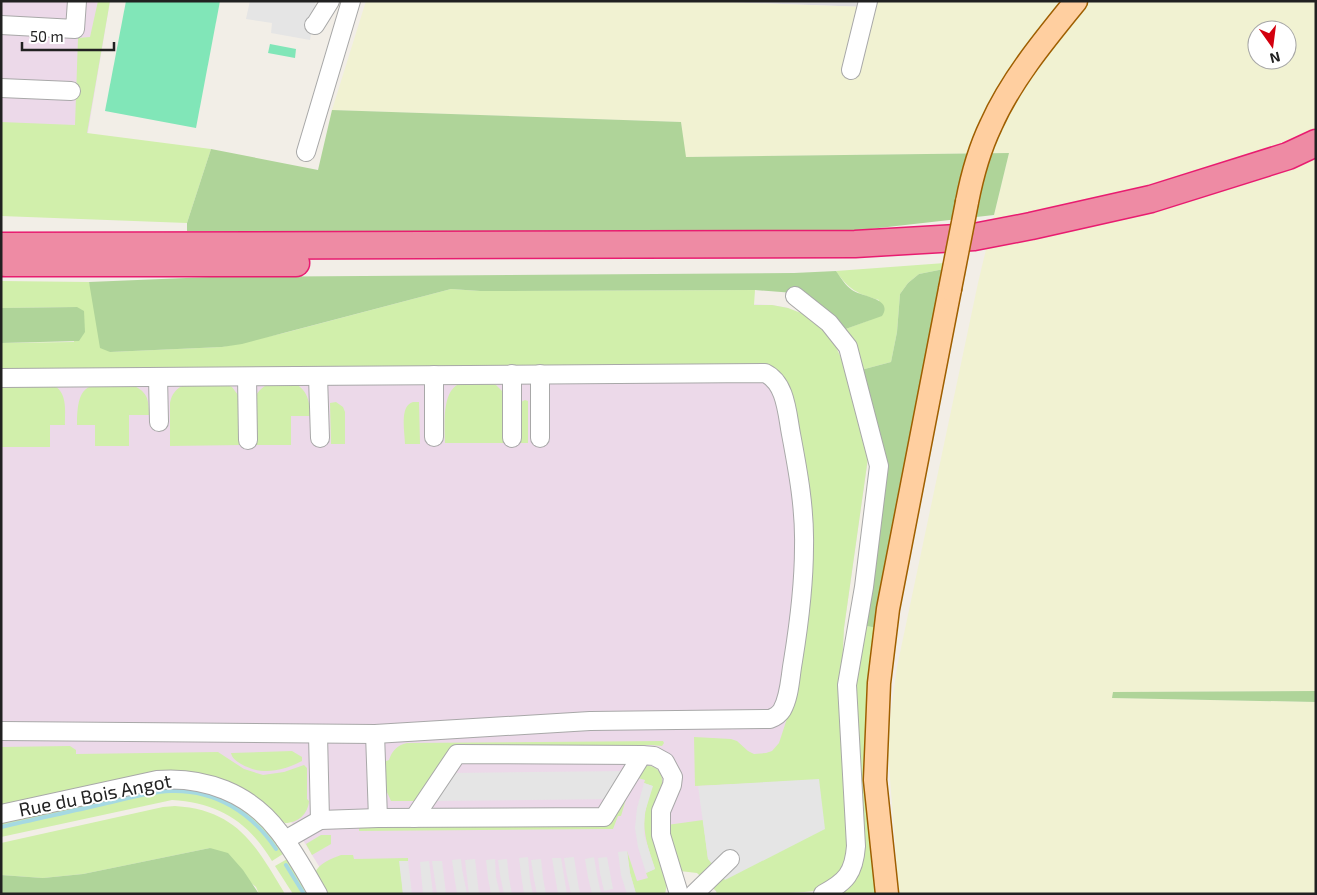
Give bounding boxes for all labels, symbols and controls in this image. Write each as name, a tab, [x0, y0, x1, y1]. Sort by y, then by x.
scale bar	[22, 20, 115, 52]
north arrow	[1247, 20, 1297, 70]
text: 50 m	[30, 27, 64, 45]
text: N	[1268, 49, 1282, 68]
street label: Rue du Bois Angot	[17, 768, 173, 821]

